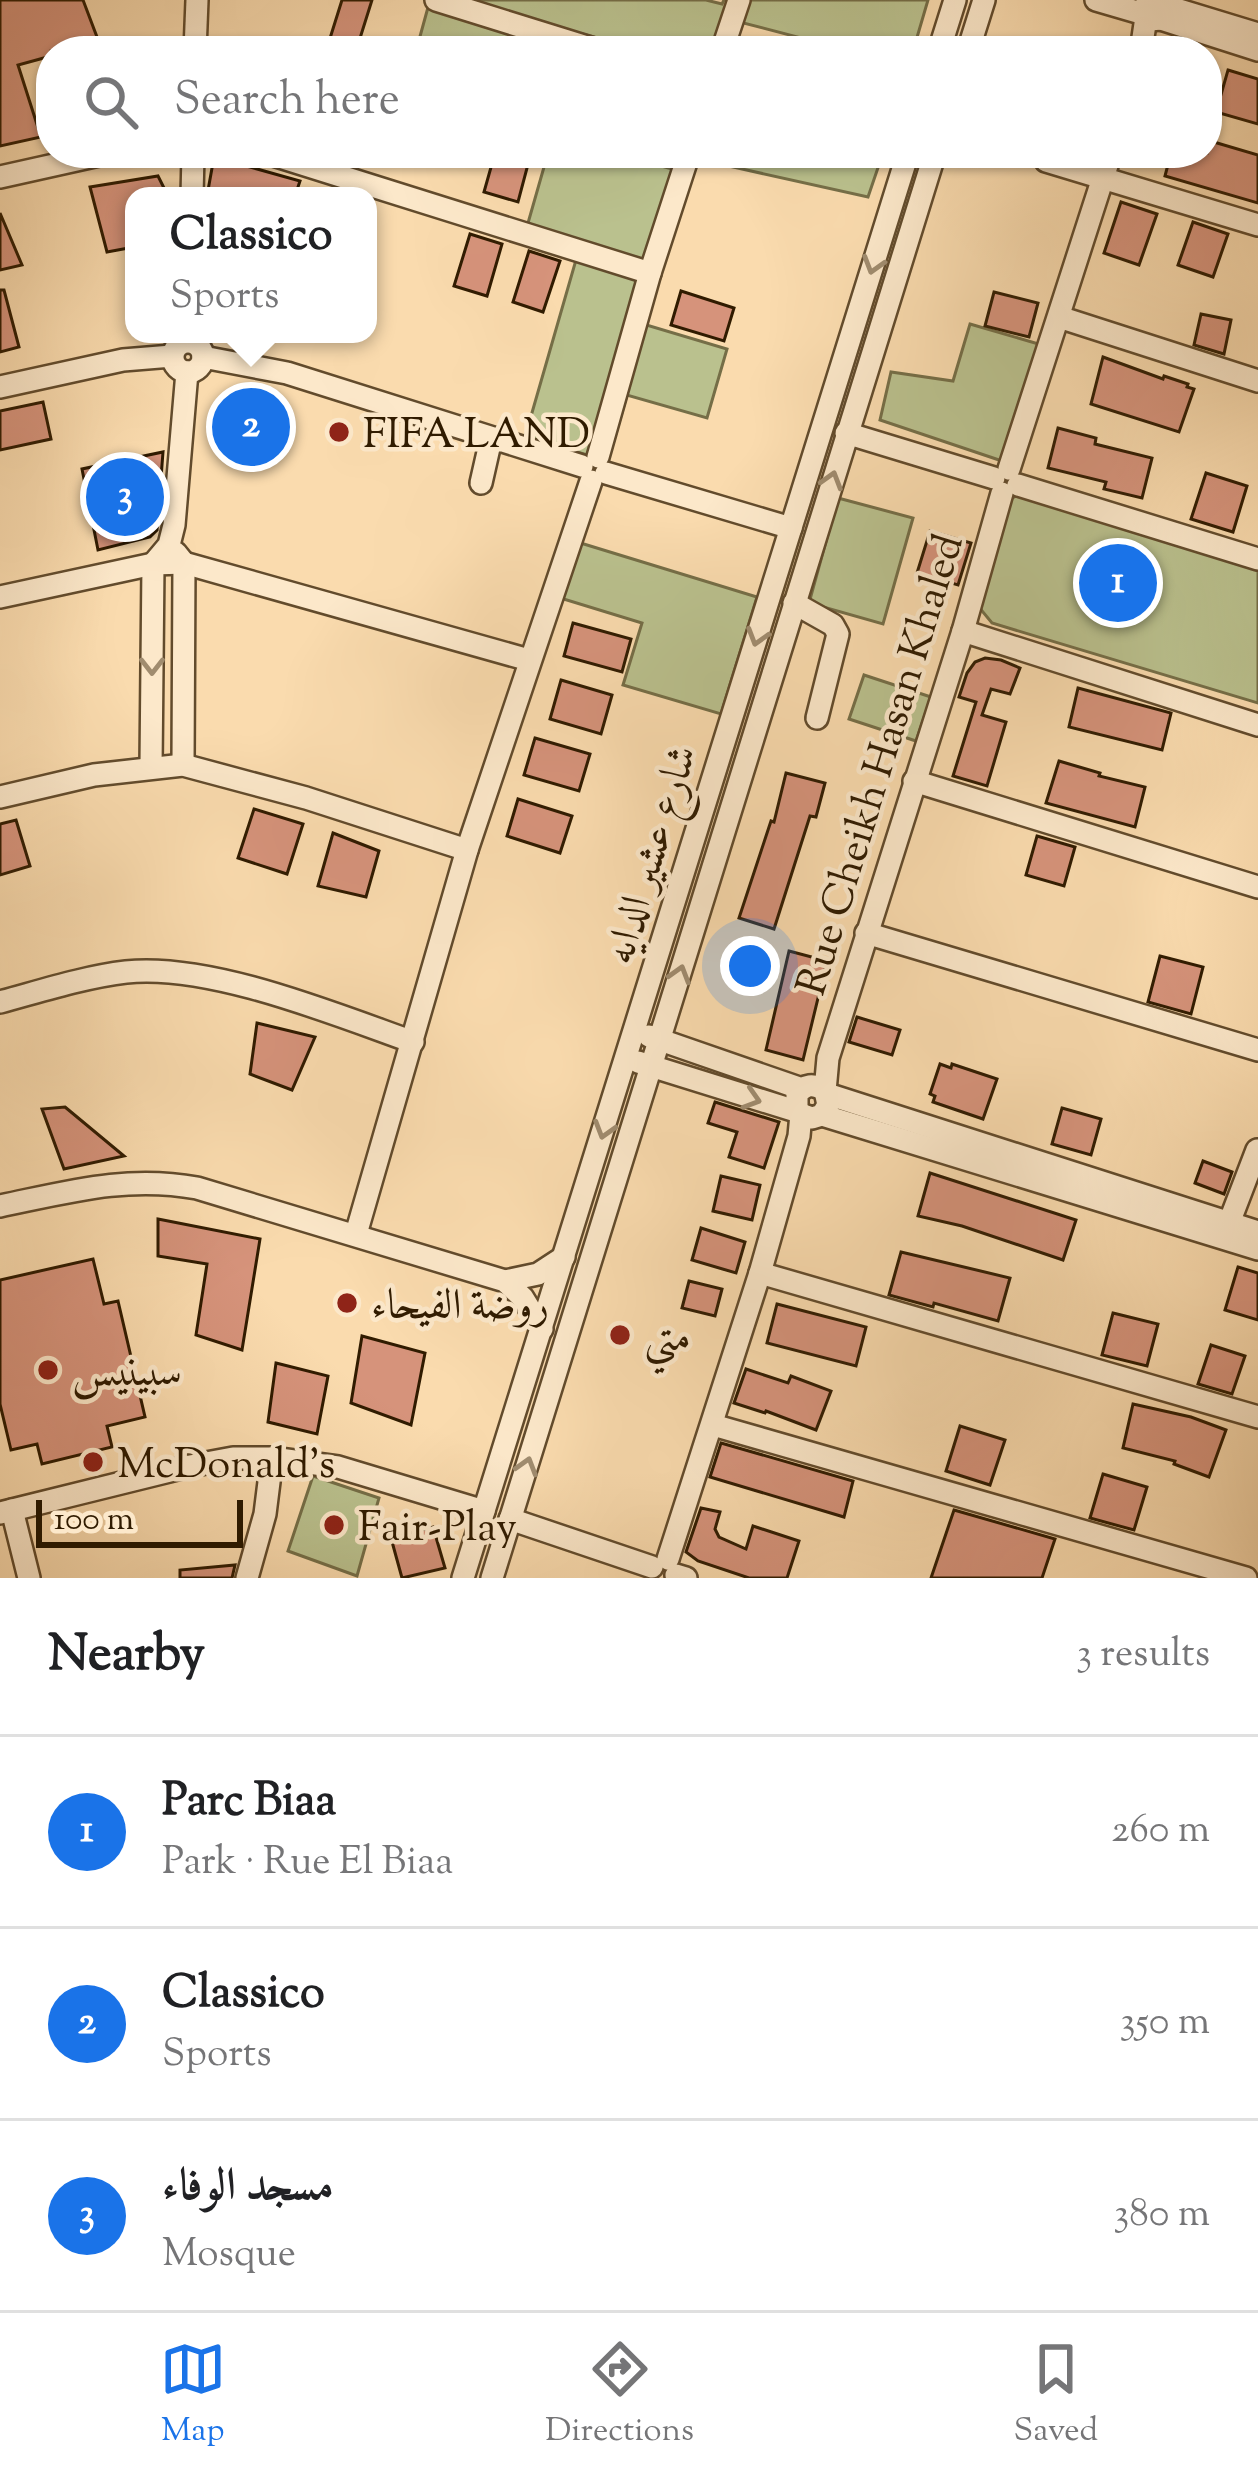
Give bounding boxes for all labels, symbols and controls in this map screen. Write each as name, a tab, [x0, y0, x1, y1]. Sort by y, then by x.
search box	[36, 36, 1222, 168]
icon: search	[78, 69, 144, 135]
text: Search here	[174, 70, 400, 135]
popup	[125, 187, 377, 343]
text: Classico	[170, 205, 332, 270]
one-way arrow	[862, 254, 887, 275]
text: Sports	[170, 270, 279, 326]
pin: 2	[212, 382, 290, 472]
place label: FIFA LAND	[363, 407, 590, 467]
marker: FIFA LAND	[326, 419, 352, 445]
pin: 3	[86, 452, 164, 542]
one-way arrow	[818, 471, 843, 492]
street label: Rue Cheikh Hasan Khaled	[784, 528, 981, 1003]
pin: 1	[1079, 538, 1157, 628]
one-way arrow	[747, 626, 772, 647]
one-way arrow	[139, 658, 165, 676]
street label: شارع عشير الدايه	[592, 738, 717, 973]
your location	[720, 936, 780, 996]
one-way arrow	[666, 964, 691, 985]
one-way arrow	[741, 1085, 762, 1110]
one-way arrow	[593, 1119, 618, 1140]
place label: روضة الفيحاء	[371, 1278, 549, 1338]
marker: روضة الفيحاء	[334, 1290, 360, 1316]
place label: متي	[644, 1310, 691, 1375]
marker: متي	[607, 1322, 633, 1348]
place label: سبينيس	[72, 1345, 182, 1405]
marker: سبينيس	[35, 1357, 61, 1383]
place label: McDonald's	[117, 1437, 335, 1497]
marker: McDonald's	[80, 1449, 106, 1475]
one-way arrow	[512, 1456, 537, 1477]
scale bar	[36, 1494, 243, 1547]
text: 100 m	[54, 1497, 134, 1545]
place label: Fair-Play	[358, 1500, 517, 1560]
marker: Fair-Play	[321, 1512, 347, 1538]
text: Nearby	[48, 1620, 205, 1693]
text: 3 results	[1076, 1628, 1210, 1684]
text: Parc Biaa	[162, 1771, 336, 1836]
text: 1	[80, 1804, 94, 1860]
text: 260 m	[1111, 1804, 1210, 1860]
text: Park · Rue El Biaa	[162, 1836, 453, 1892]
text: Classico	[162, 1963, 325, 2028]
text: 2	[78, 1996, 96, 2052]
text: 350 m	[1120, 1996, 1210, 2052]
text: Sports	[162, 2028, 272, 2084]
text: مسجد الوفاء	[162, 2156, 334, 2221]
text: 3	[79, 2188, 95, 2244]
text: 380 m	[1114, 2188, 1210, 2244]
text: Mosque	[162, 2228, 296, 2284]
tab: Map	[160, 2336, 226, 2456]
tab: Directions	[545, 2336, 694, 2456]
tab: Saved	[1014, 2336, 1098, 2456]

